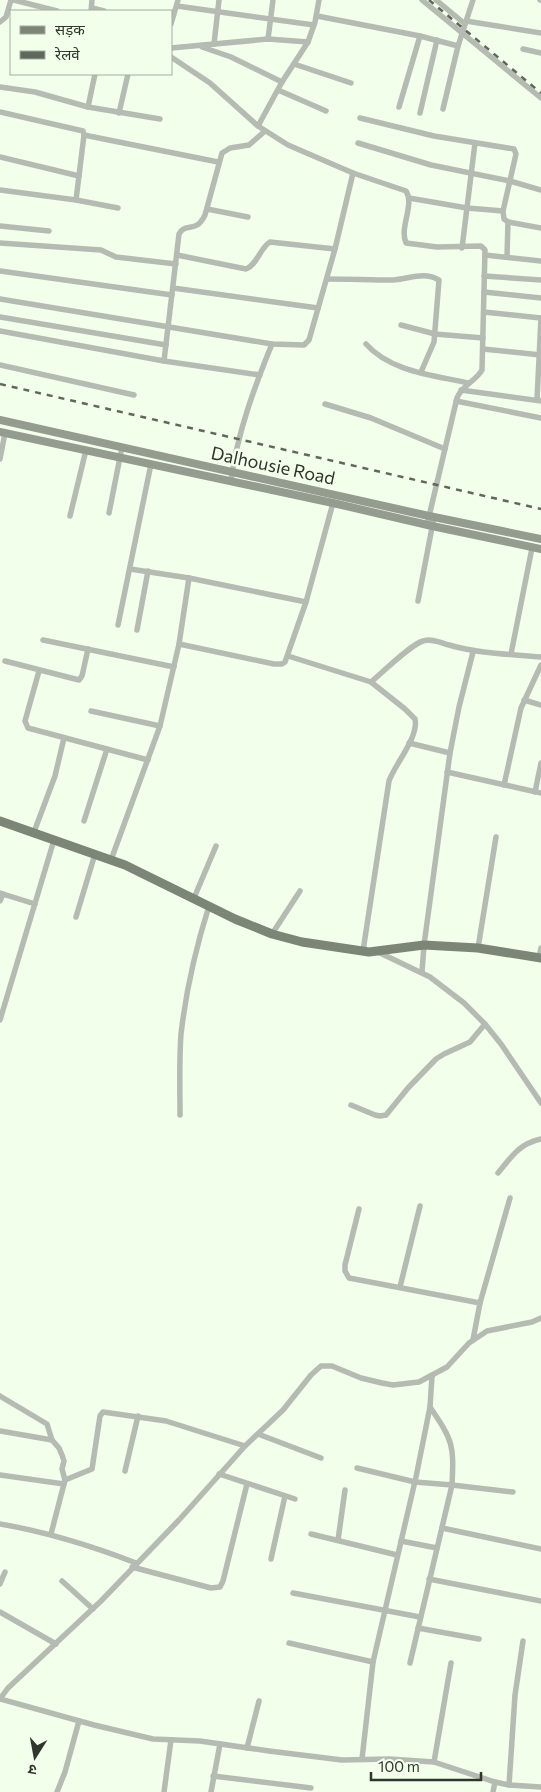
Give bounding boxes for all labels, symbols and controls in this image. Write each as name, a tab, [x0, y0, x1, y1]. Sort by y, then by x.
legend	[10, 10, 172, 75]
text: सड़क	[55, 20, 85, 38]
text: रेलवे	[54, 45, 80, 63]
street label: Dalhousie Road	[209, 441, 337, 489]
north arrow	[10, 1732, 60, 1782]
scale bar	[371, 1750, 481, 1782]
text: 100 m	[378, 1757, 420, 1775]
text: उ	[26, 1761, 38, 1779]

